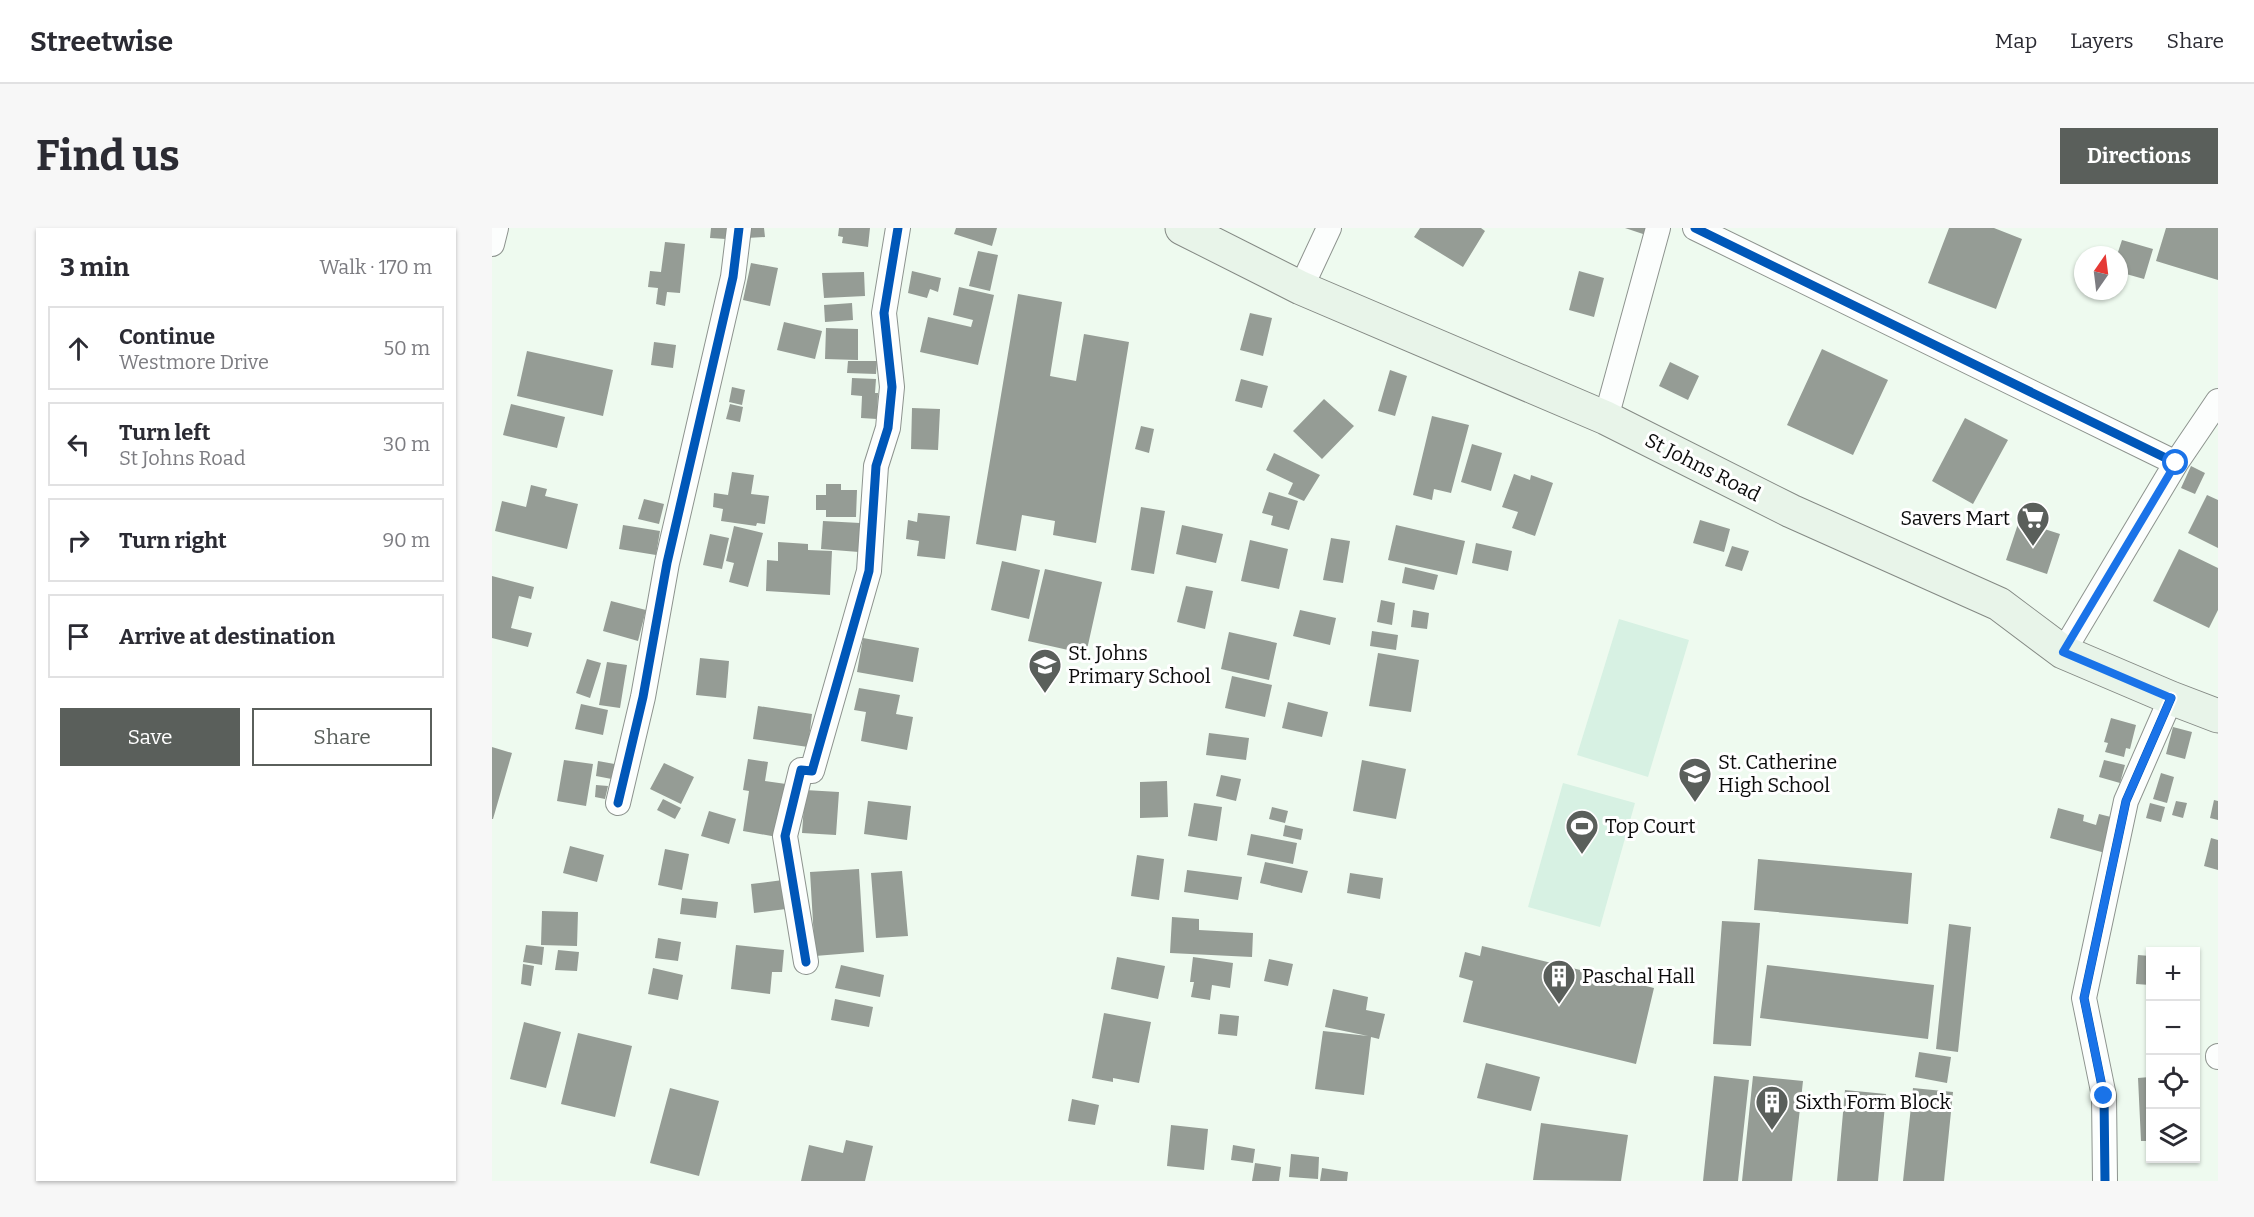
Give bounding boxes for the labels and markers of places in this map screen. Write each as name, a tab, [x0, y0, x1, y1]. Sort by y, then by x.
supermarket icon: Savers Mart	[2015, 500, 2051, 547]
place label: Savers Mart	[1900, 506, 2010, 530]
place label: St. Johns Primary School	[1068, 641, 1211, 688]
school or university icon: St. Johns Primary School	[1027, 647, 1063, 694]
place label: St. Catherine High School	[1718, 750, 1837, 797]
school or university icon: St. Catherine High School	[1677, 756, 1713, 803]
sports icon: Top Court	[1564, 808, 1600, 855]
place label: Top Court	[1605, 814, 1695, 838]
building icon: Paschal Hall	[1541, 958, 1577, 1005]
place label: Paschal Hall	[1582, 964, 1695, 988]
building icon: Sixth Form Block	[1754, 1084, 1790, 1131]
place label: Sixth Form Block	[1795, 1090, 1951, 1114]

